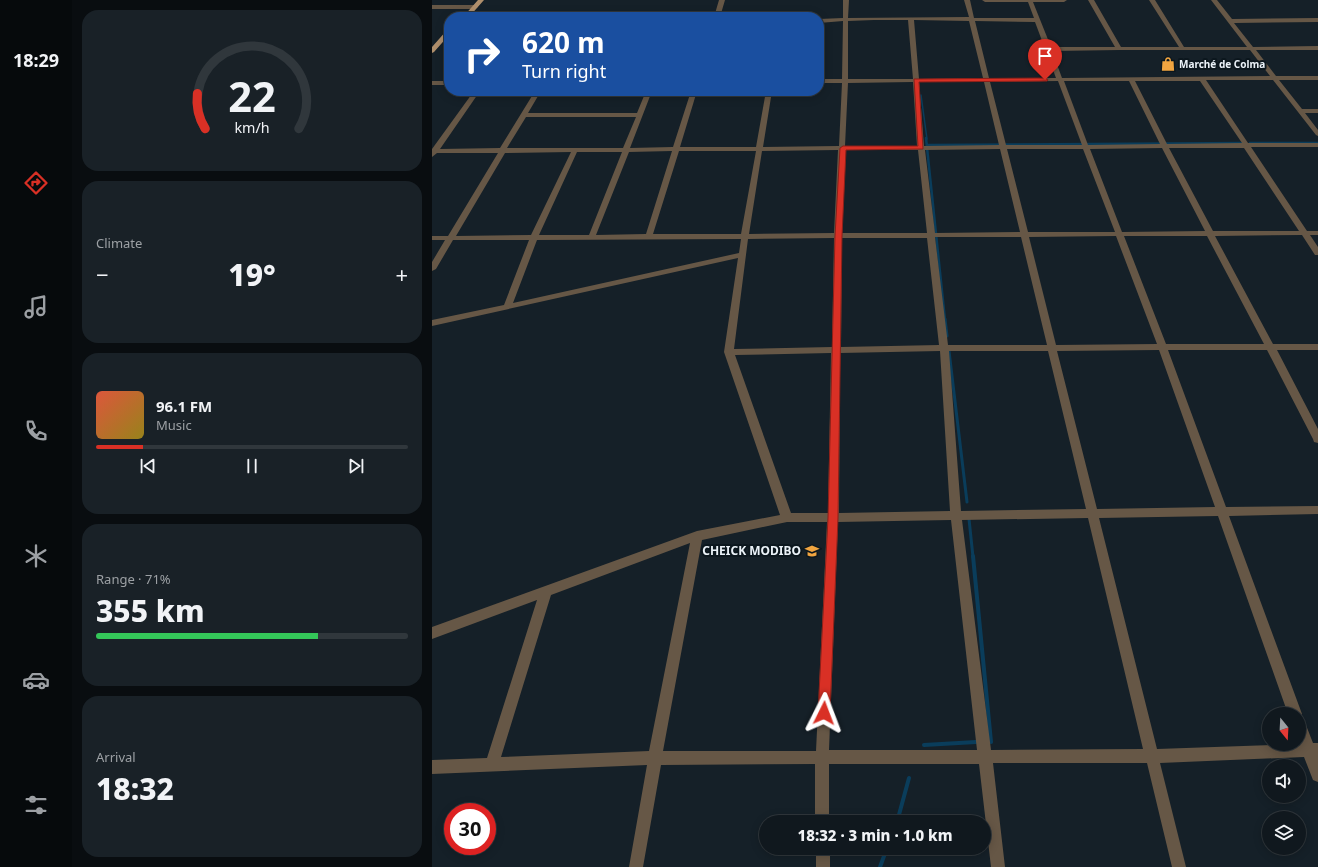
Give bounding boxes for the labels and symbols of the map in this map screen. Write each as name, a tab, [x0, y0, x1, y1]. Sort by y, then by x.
pin	[1028, 39, 1062, 80]
shop icon: Marché de Colma	[1160, 56, 1176, 72]
place label: Marché de Colma	[1179, 57, 1265, 71]
place label: CHEICK MODIBO	[702, 542, 801, 559]
school or university icon: CHEICK MODIBO	[804, 543, 820, 559]
position arrow	[803, 692, 845, 734]
north arrow	[1262, 707, 1306, 751]
speed limit sign: 30	[444, 803, 496, 855]

